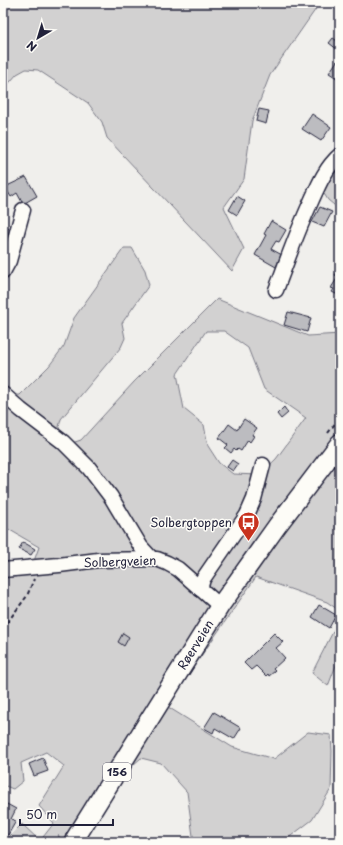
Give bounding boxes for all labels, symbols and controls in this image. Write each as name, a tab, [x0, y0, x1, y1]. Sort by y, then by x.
north arrow	[18, 18, 58, 58]
text: N	[23, 37, 40, 56]
bus stop icon: Solbergtoppen	[235, 510, 261, 543]
place label: Solbergtoppen	[150, 513, 232, 531]
street label: Solbergveien	[83, 551, 157, 571]
street label: Røerveien	[173, 616, 218, 673]
road number: 156	[103, 763, 131, 781]
scale bar	[20, 801, 113, 827]
text: 50 m	[26, 805, 57, 823]

